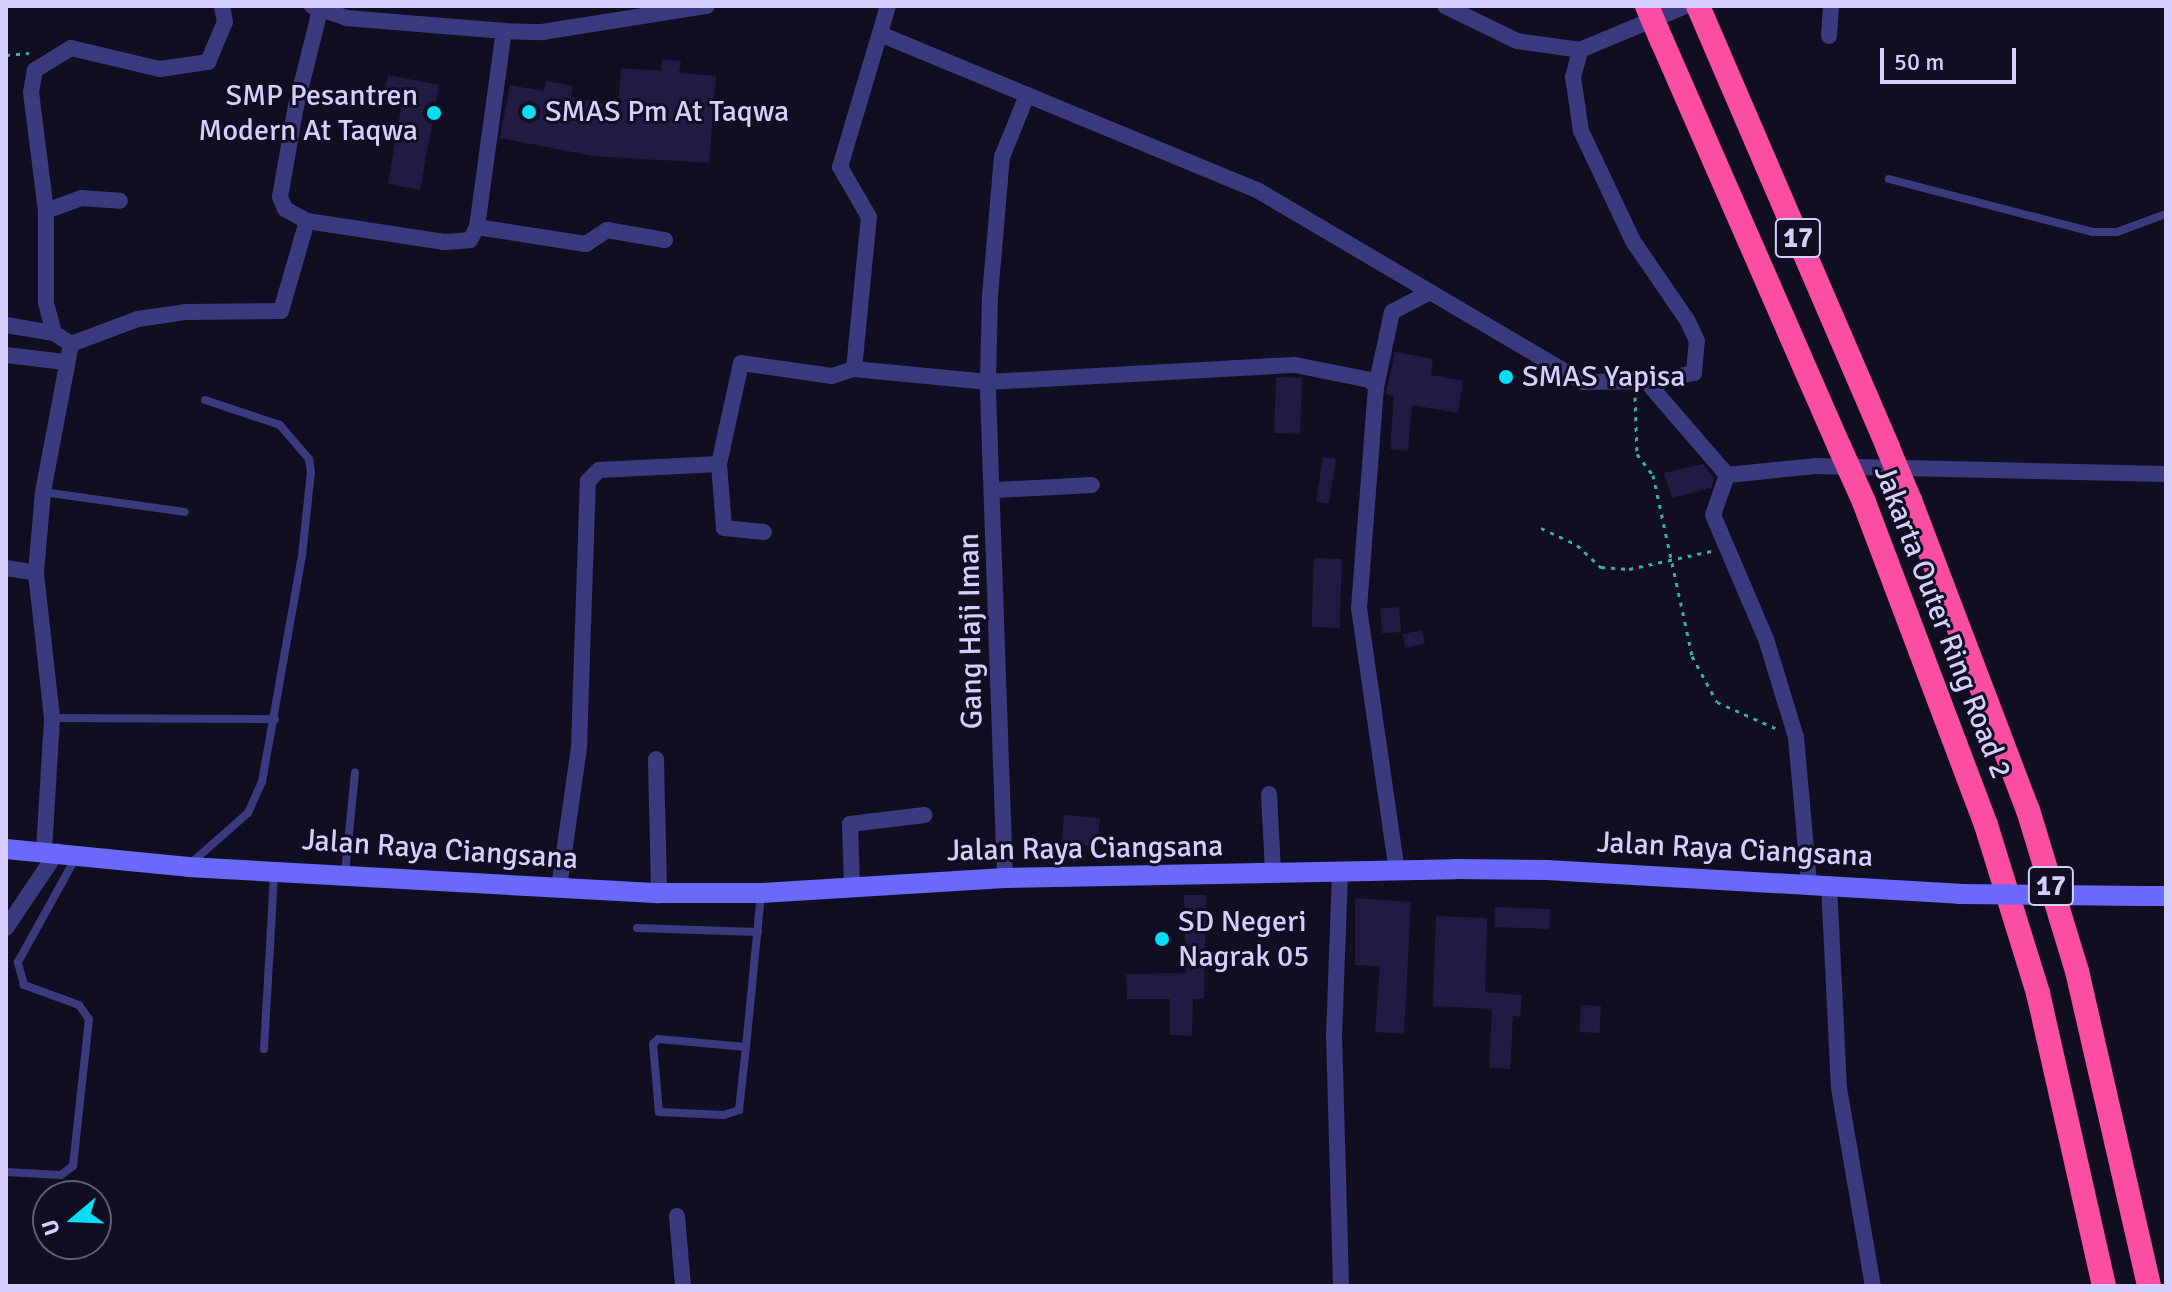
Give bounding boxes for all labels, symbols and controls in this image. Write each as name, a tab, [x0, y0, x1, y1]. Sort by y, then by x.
scale bar	[1884, 32, 2020, 82]
text: 50 m	[1894, 47, 1944, 77]
place label: SMP Pesantren Modern At Taqwa	[198, 78, 418, 148]
place label: SMAS Pm At Taqwa	[545, 94, 789, 130]
marker: SMAS Pm At Taqwa	[520, 103, 538, 121]
marker: SMP Pesantren Modern At Taqwa	[425, 104, 443, 122]
road number: 17	[1774, 214, 1822, 262]
place label: SMAS Yapisa	[1522, 359, 1685, 395]
marker: SMAS Yapisa	[1497, 368, 1515, 386]
street label: Jakarta Outer Ring Road 2	[1866, 460, 2018, 784]
street label: Gang Haji Iman	[951, 533, 991, 729]
street label: Jalan Raya Ciangsana	[301, 822, 579, 878]
street label: Jalan Raya Ciangsana	[1596, 825, 1874, 875]
street label: Jalan Raya Ciangsana	[946, 829, 1224, 869]
road number: 17	[2027, 862, 2075, 910]
place label: SD Negeri Nagrak 05	[1178, 904, 1309, 974]
marker: SD Negeri Nagrak 05	[1153, 930, 1171, 948]
north arrow	[32, 1180, 112, 1260]
text: U	[36, 1216, 66, 1239]

